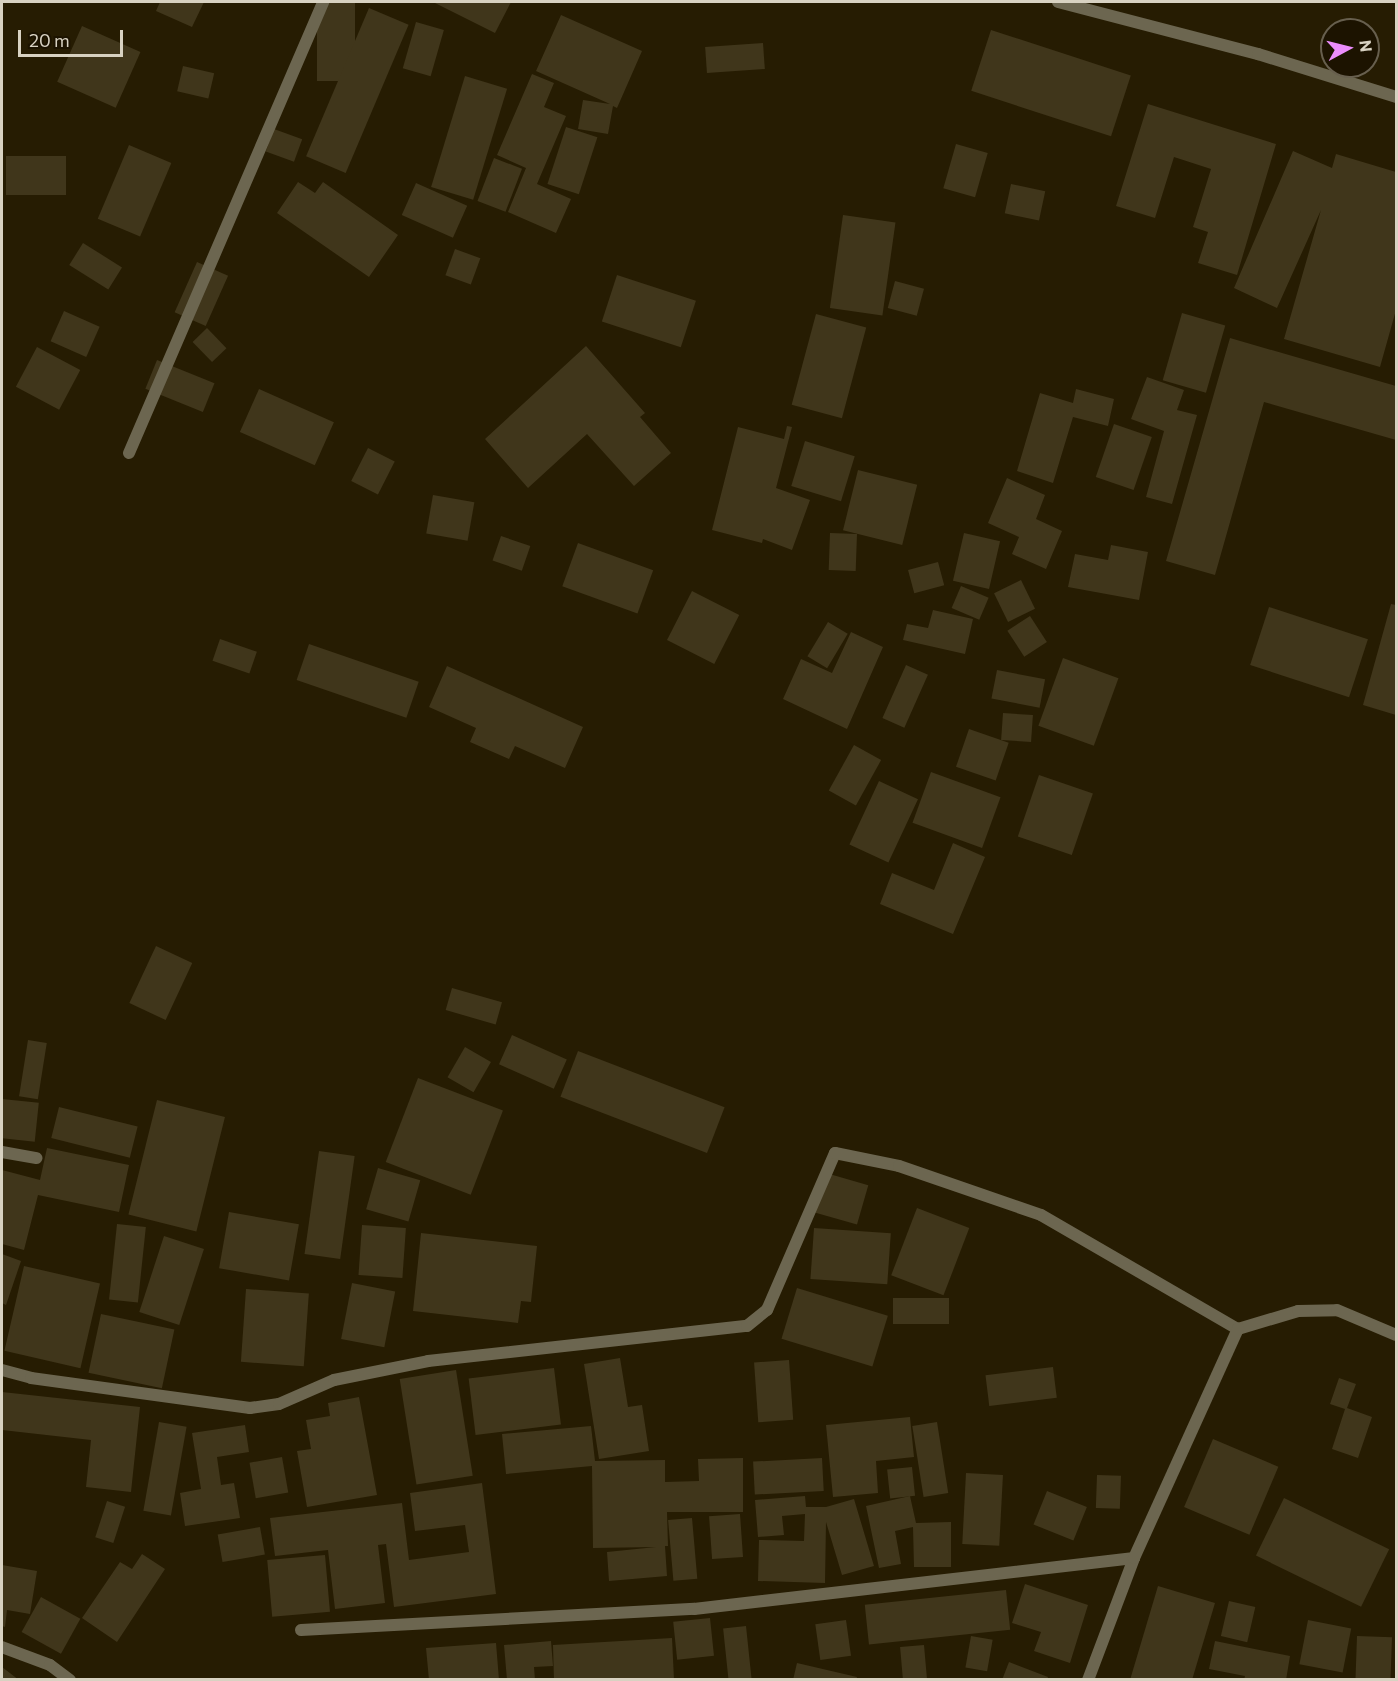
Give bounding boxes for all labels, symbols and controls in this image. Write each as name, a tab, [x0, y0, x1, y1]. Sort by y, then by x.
scale bar	[21, 18, 126, 56]
north arrow	[1320, 18, 1380, 78]
text: 20 m	[29, 29, 70, 51]
text: N	[1356, 39, 1377, 53]

